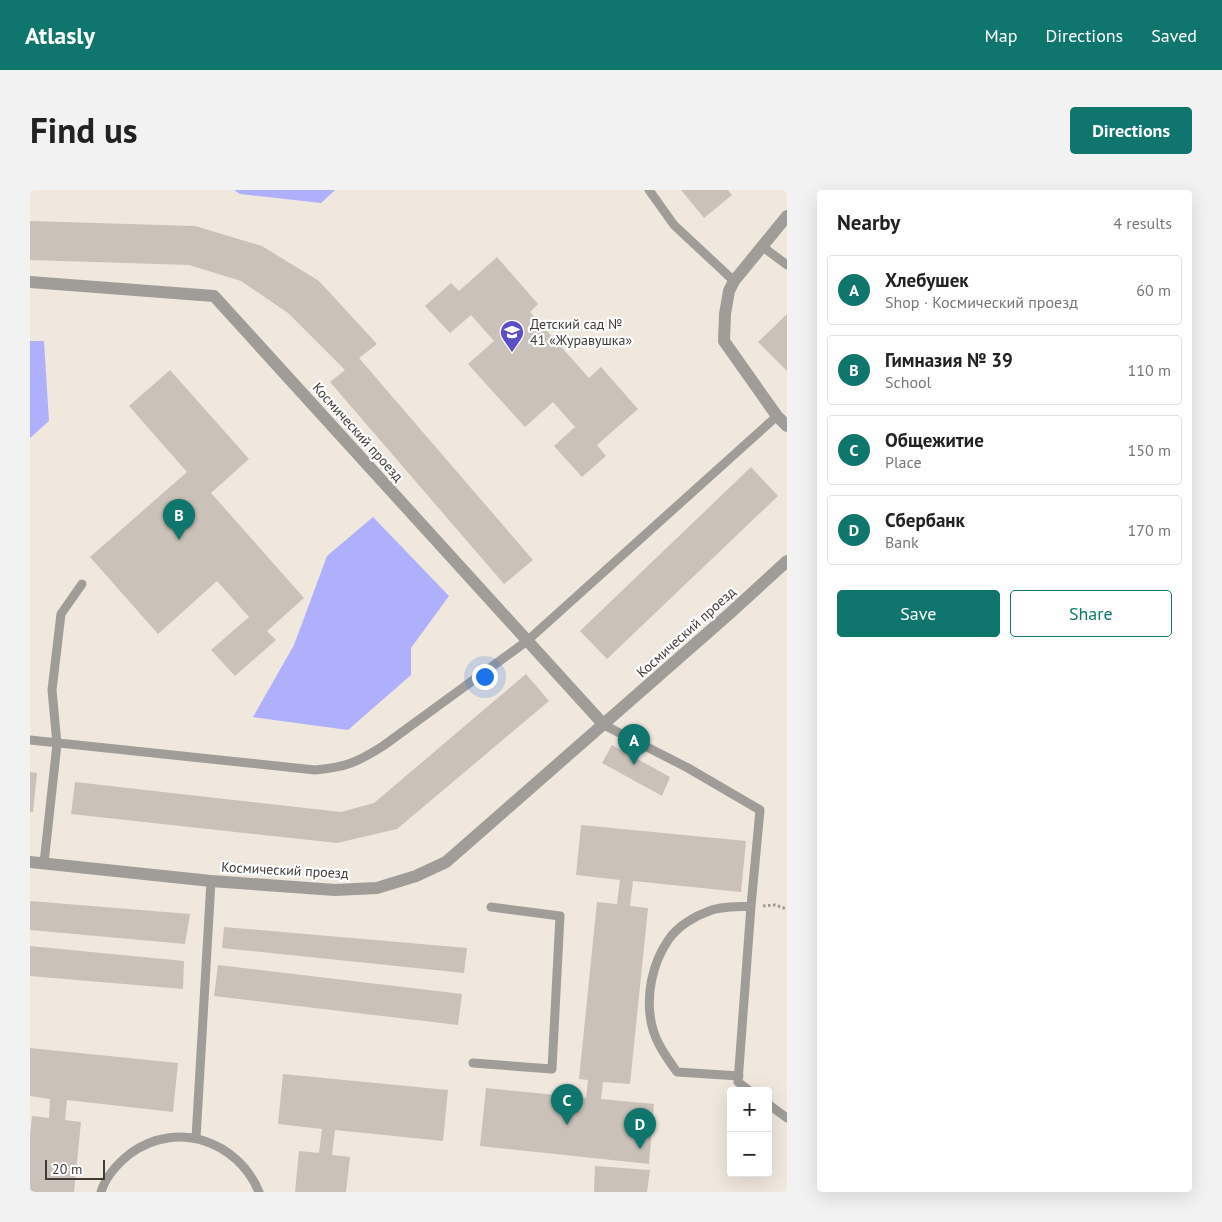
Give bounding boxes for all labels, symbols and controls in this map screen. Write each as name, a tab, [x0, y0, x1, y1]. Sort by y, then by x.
text: Atlasly	[25, 20, 95, 51]
text: Map	[985, 24, 1017, 47]
text: Directions	[1045, 24, 1123, 47]
text: Saved	[1151, 24, 1197, 47]
text: Find us	[30, 107, 138, 153]
button: Directions	[1070, 107, 1192, 154]
text: Nearby	[837, 209, 900, 236]
text: 4 results	[1113, 213, 1172, 233]
text: Хлебушек	[885, 268, 969, 292]
text: A	[849, 280, 859, 300]
text: 60 m	[1136, 280, 1171, 300]
text: Shop · Космический проезд	[885, 292, 1078, 312]
place label: Детский сад № 41 «Журавушка»	[530, 315, 632, 349]
school or university icon: Детский сад № 41 «Журавушка»	[499, 319, 525, 353]
text: Гимназия № 39	[885, 348, 1013, 372]
text: B	[849, 360, 859, 380]
text: 110 m	[1128, 360, 1171, 380]
text: School	[885, 372, 931, 392]
street label: Космический проезд	[309, 379, 408, 486]
text: Общежитие	[885, 428, 984, 452]
text: C	[850, 440, 858, 460]
text: 150 m	[1128, 440, 1171, 460]
text: Place	[885, 452, 922, 472]
pin: B	[163, 499, 195, 540]
text: Сбербанк	[885, 508, 965, 532]
text: D	[849, 520, 859, 540]
text: 170 m	[1128, 520, 1171, 540]
text: Bank	[885, 532, 919, 552]
street label: Космический проезд	[633, 582, 740, 681]
button: Save	[837, 590, 1000, 637]
button: Share	[1010, 590, 1172, 637]
your location	[472, 664, 498, 690]
pin: A	[618, 724, 650, 765]
street label: Космический проезд	[221, 858, 350, 882]
pin: C	[551, 1084, 583, 1125]
map controls	[727, 1087, 772, 1177]
button: +	[727, 1087, 772, 1132]
pin: D	[624, 1108, 656, 1149]
button: −	[727, 1132, 772, 1177]
scale bar	[45, 1157, 105, 1180]
text: 20 m	[52, 1160, 82, 1178]

